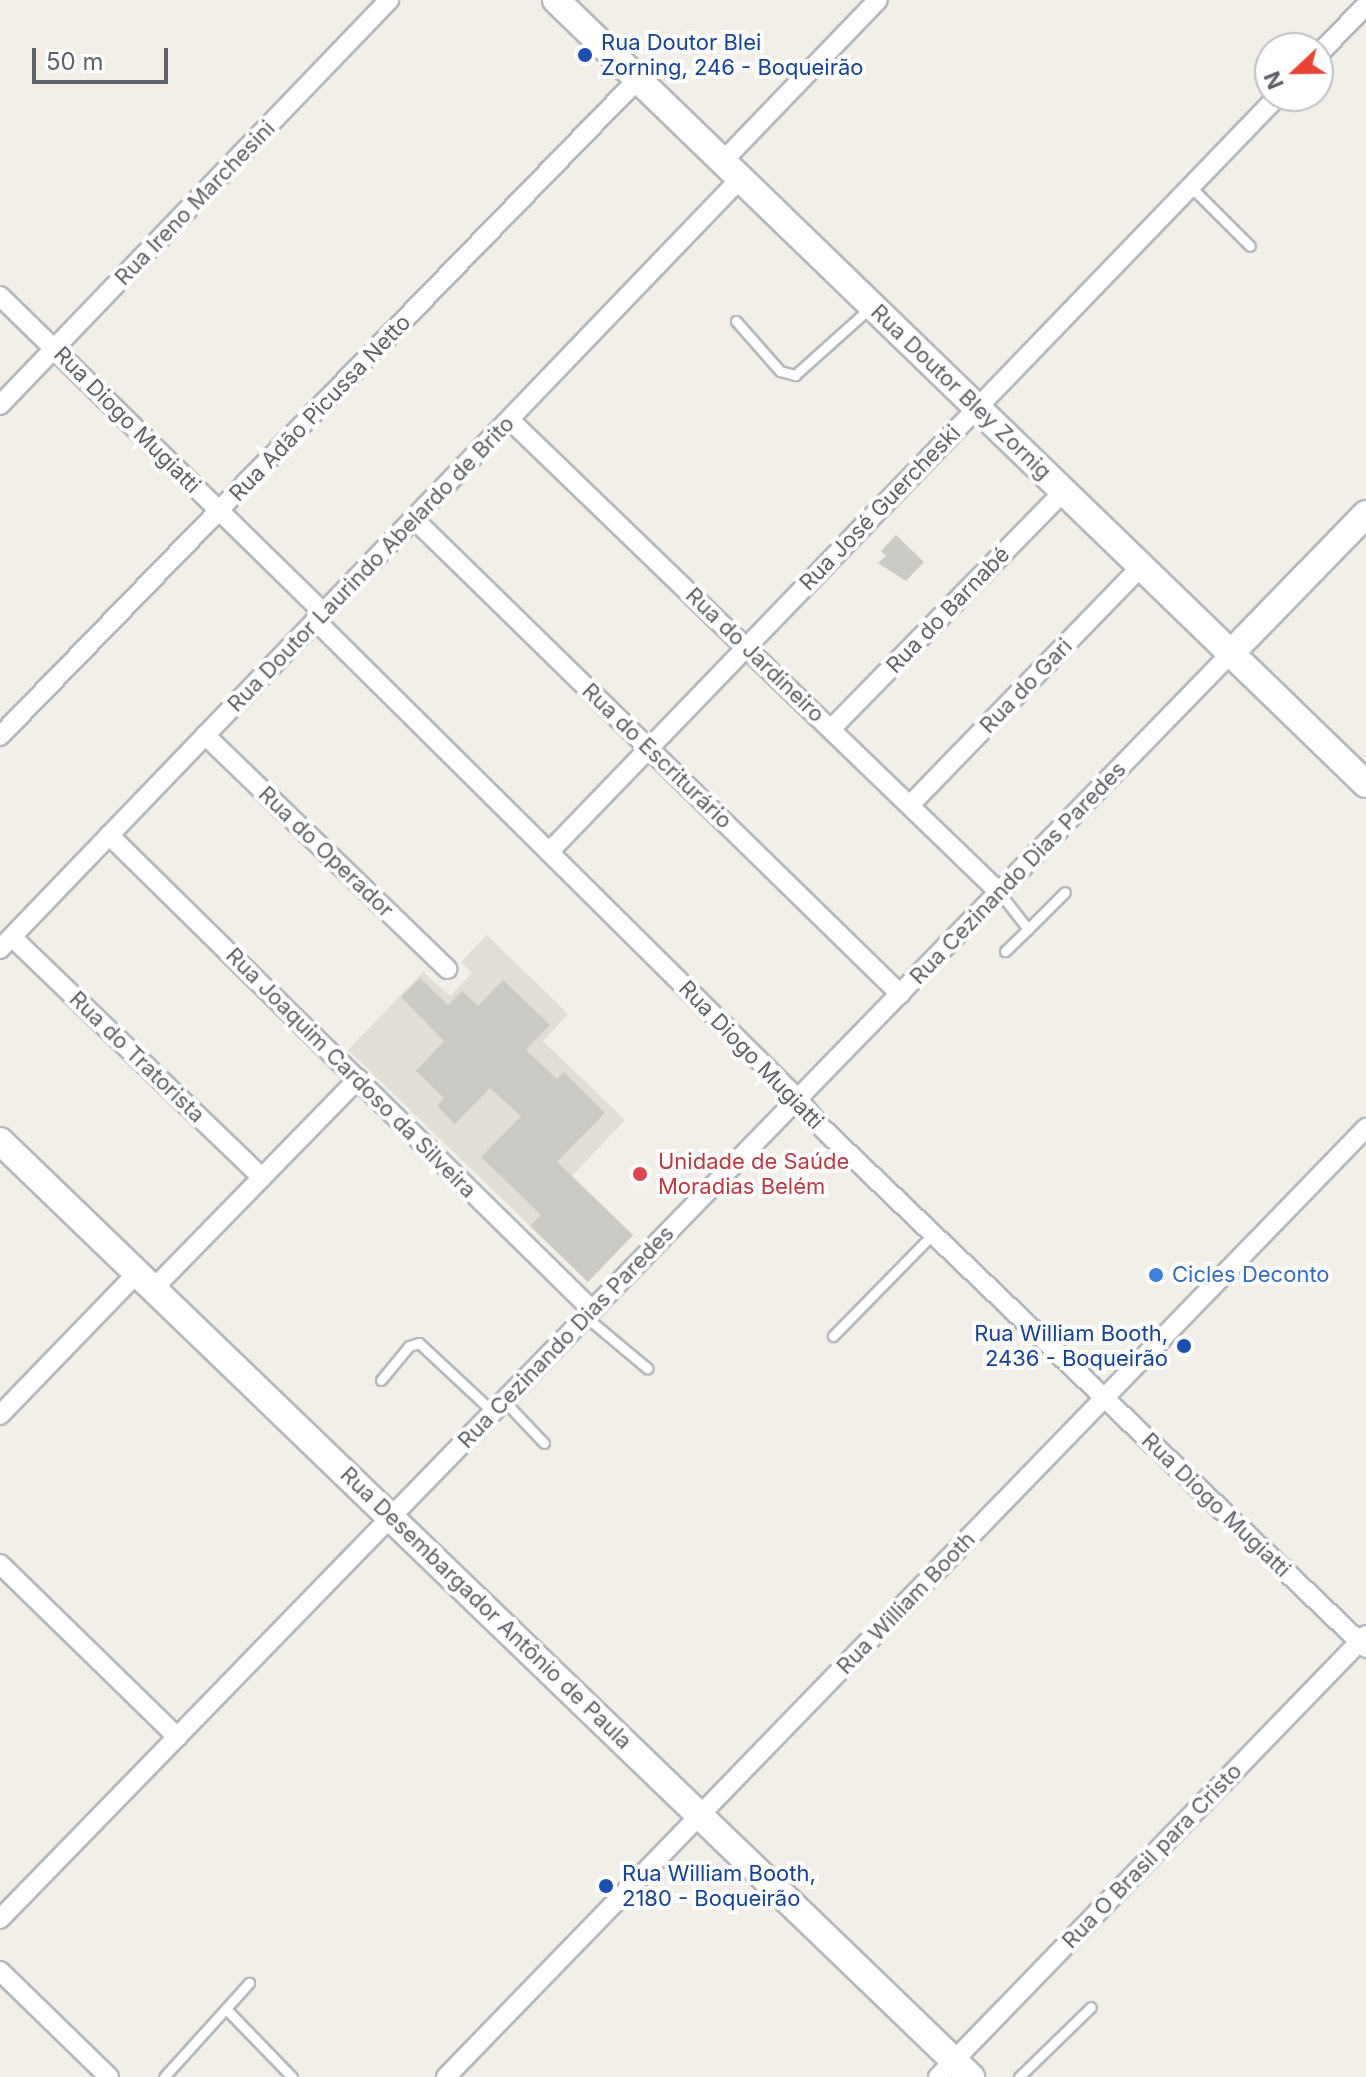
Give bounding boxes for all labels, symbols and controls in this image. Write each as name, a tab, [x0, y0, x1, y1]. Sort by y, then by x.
place label: Rua Doutor Blei Zorning, 246 - Boqueirão	[601, 29, 863, 80]
scale bar	[36, 32, 172, 82]
north arrow	[1254, 32, 1334, 112]
marker: Rua Doutor Blei Zorning, 246 - Boqueirão	[576, 46, 594, 64]
text: 50 m	[46, 47, 104, 76]
text: N	[1258, 68, 1289, 93]
street label: Rua Ireno Marchesini	[110, 115, 280, 291]
street label: Rua Doutor Bley Zornig	[865, 299, 1057, 485]
street label: Rua Adão Picussa Netto	[224, 309, 416, 507]
street label: Rua Diogo Mugiatti	[48, 341, 206, 499]
street label: Rua Doutor Laurindo Abelardo de Brito	[222, 411, 520, 717]
street label: Rua José Guercheski	[794, 420, 966, 596]
street label: Rua do Barnabé	[881, 541, 1015, 679]
street label: Rua do Jardineiro	[680, 582, 830, 728]
street label: Rua do Gari	[974, 633, 1078, 739]
street label: Rua do Escriturário	[577, 678, 737, 834]
street label: Rua Cezinando Dias Paredes	[905, 756, 1131, 990]
street label: Rua do Operador	[253, 781, 399, 923]
street label: Rua Joaquim Cardoso da Silveira	[220, 942, 482, 1204]
street label: Rua Diogo Mugiatti	[673, 975, 829, 1135]
street label: Rua do Tratorista	[64, 986, 210, 1128]
place label: Unidade de Saúde Moradias Belém	[658, 1148, 849, 1200]
marker: Unidade de Saúde Moradias Belém	[629, 1163, 651, 1185]
street label: Rua Cezinando Dias Paredes	[453, 1220, 679, 1454]
place label: Cicles Deconto	[1172, 1262, 1330, 1288]
marker: Cicles Deconto	[1147, 1266, 1165, 1284]
place label: Rua William Booth, 2436 - Boqueirão	[974, 1320, 1168, 1372]
marker: Rua William Booth, 2436 - Boqueirão	[1175, 1337, 1193, 1355]
street label: Rua Diogo Mugiatti	[1136, 1427, 1296, 1583]
street label: Rua Desembargador Antônio de Paula	[335, 1461, 637, 1755]
street label: Rua William Booth	[831, 1526, 981, 1680]
street label: Rua O Brasil para Cristo	[1057, 1758, 1247, 1954]
place label: Rua William Booth, 2180 - Boqueirão	[622, 1860, 816, 1912]
marker: Rua William Booth, 2180 - Boqueirão	[597, 1877, 615, 1895]

